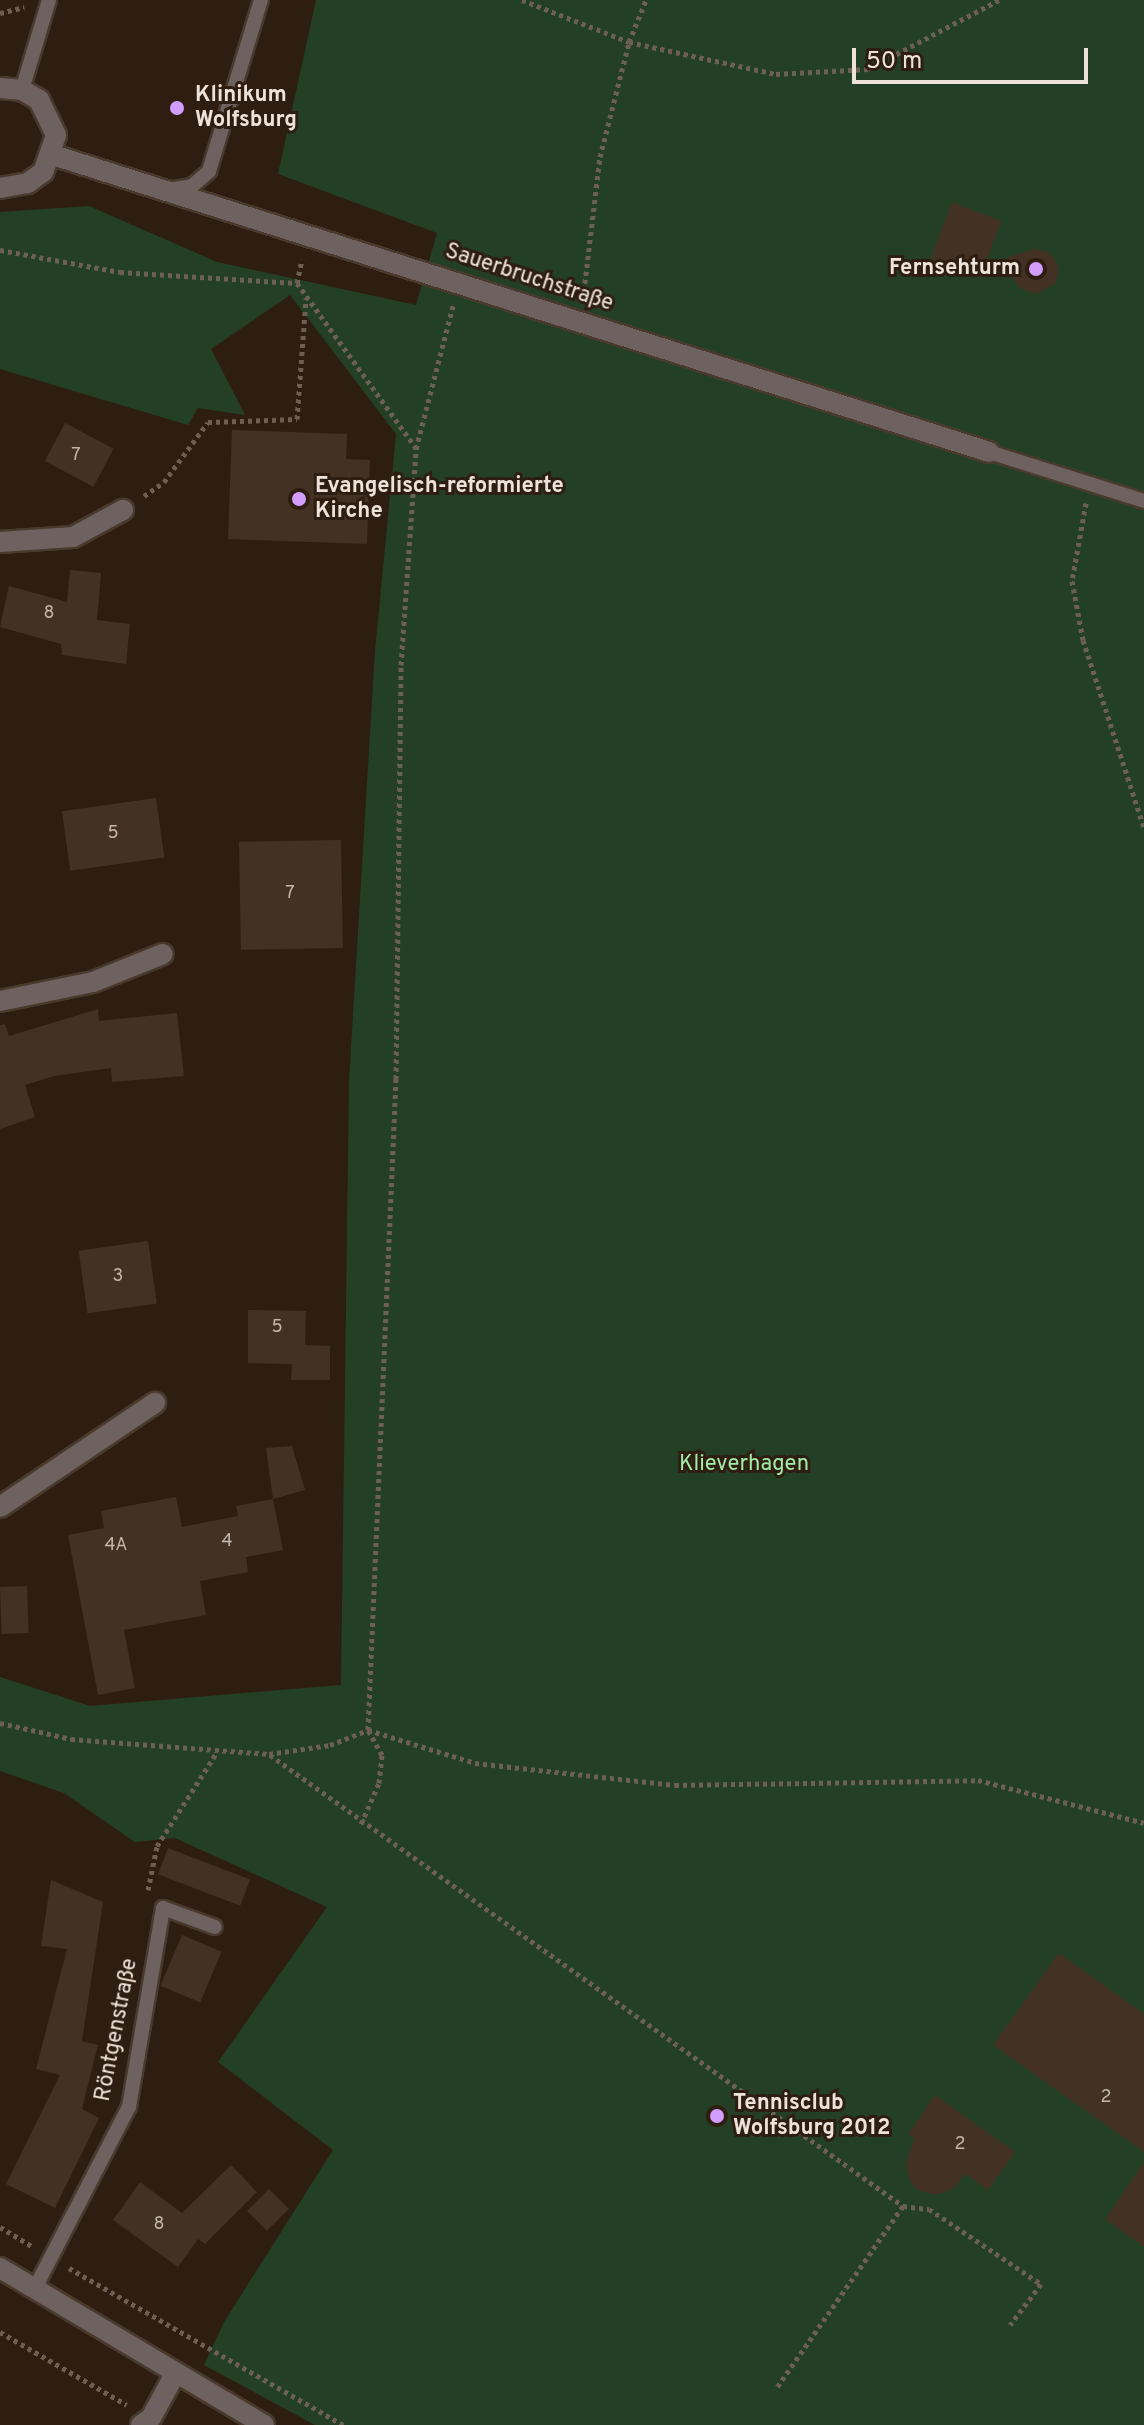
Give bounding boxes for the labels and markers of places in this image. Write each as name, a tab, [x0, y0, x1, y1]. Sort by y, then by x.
place label: Klinikum Wolfsburg	[195, 82, 297, 134]
marker: Klinikum Wolfsburg	[166, 97, 188, 119]
place label: Fernsehturm	[889, 256, 1020, 282]
marker: Fernsehturm	[1027, 260, 1045, 278]
place label: Evangelisch-reformierte Kirche	[315, 473, 564, 524]
marker: Evangelisch-reformierte Kirche	[290, 490, 308, 508]
place label: Tennisclub Wolfsburg 2012	[733, 2090, 891, 2142]
marker: Tennisclub Wolfsburg 2012	[708, 2107, 726, 2125]

